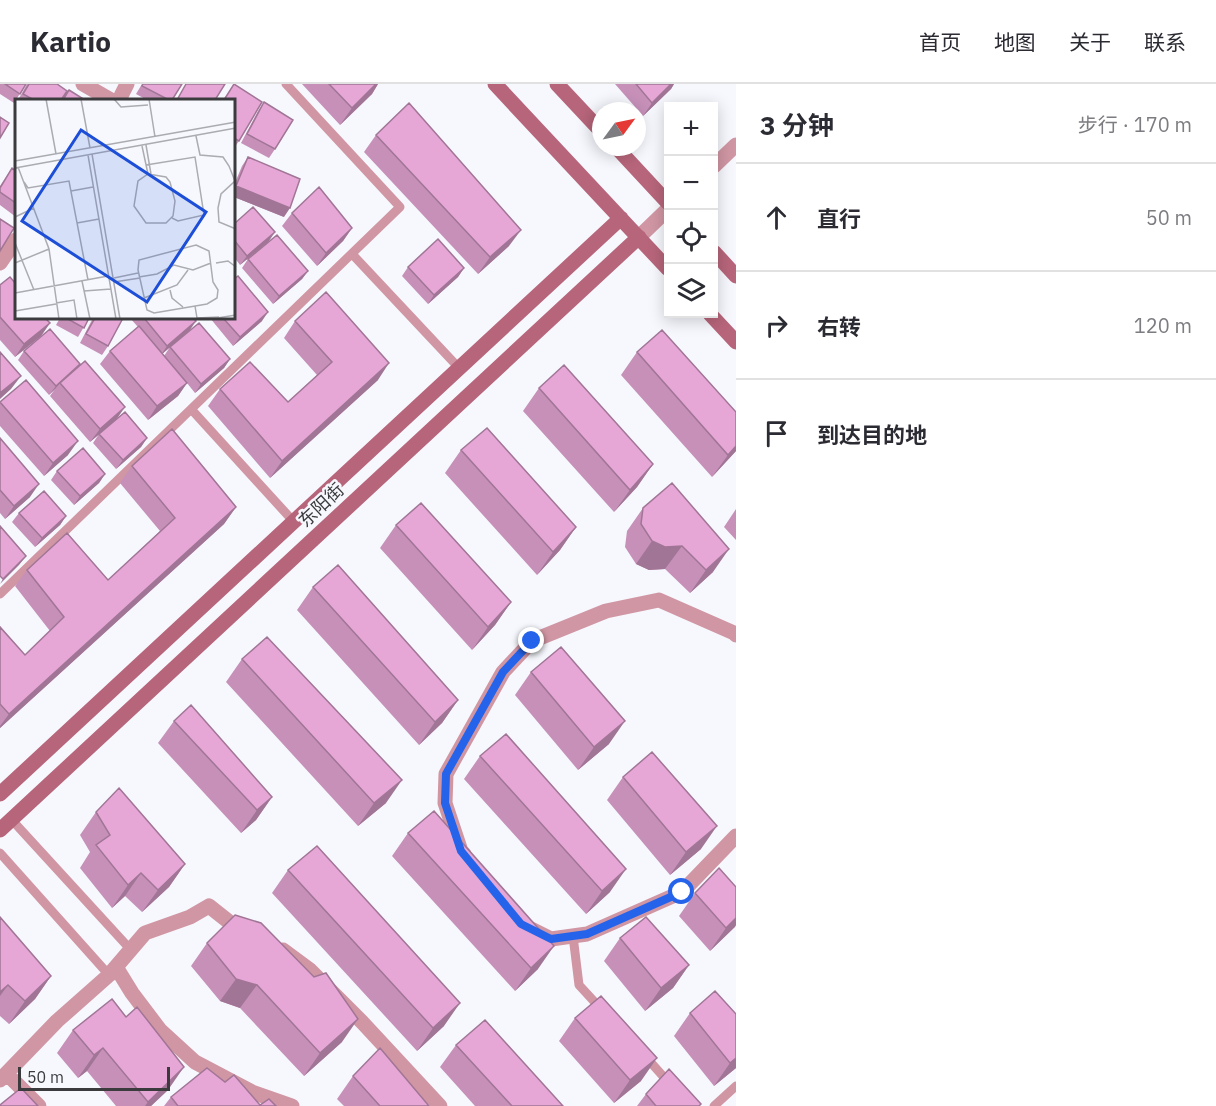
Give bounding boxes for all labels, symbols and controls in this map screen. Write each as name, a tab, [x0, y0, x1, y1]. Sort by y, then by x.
text: Kartio	[30, 23, 111, 60]
text: 首页	[919, 28, 961, 56]
text: 地图	[994, 28, 1036, 56]
text: 关于	[1069, 28, 1111, 56]
text: 联系	[1144, 28, 1186, 56]
inset map	[15, 99, 236, 320]
north arrow	[592, 102, 646, 156]
map controls	[664, 102, 718, 318]
button: +	[664, 102, 718, 156]
text: 3 分钟	[760, 108, 834, 142]
text: 步行 · 170 m	[1078, 111, 1192, 138]
button: −	[664, 156, 718, 210]
icon: ahead	[760, 201, 793, 234]
text: 直行	[817, 204, 861, 233]
text: 50 m	[1146, 204, 1192, 231]
button: locate	[664, 210, 718, 264]
button: layers	[664, 264, 718, 318]
icon: right	[760, 309, 793, 342]
text: 右转	[817, 312, 861, 341]
text: 120 m	[1134, 312, 1192, 339]
icon: arrive	[760, 417, 793, 450]
text: 到达目的地	[817, 420, 927, 449]
street label: 东阳街	[293, 478, 349, 532]
route end	[518, 627, 544, 653]
route start	[668, 878, 694, 904]
scale bar	[18, 1064, 170, 1092]
text: 50 m	[27, 1067, 64, 1087]

